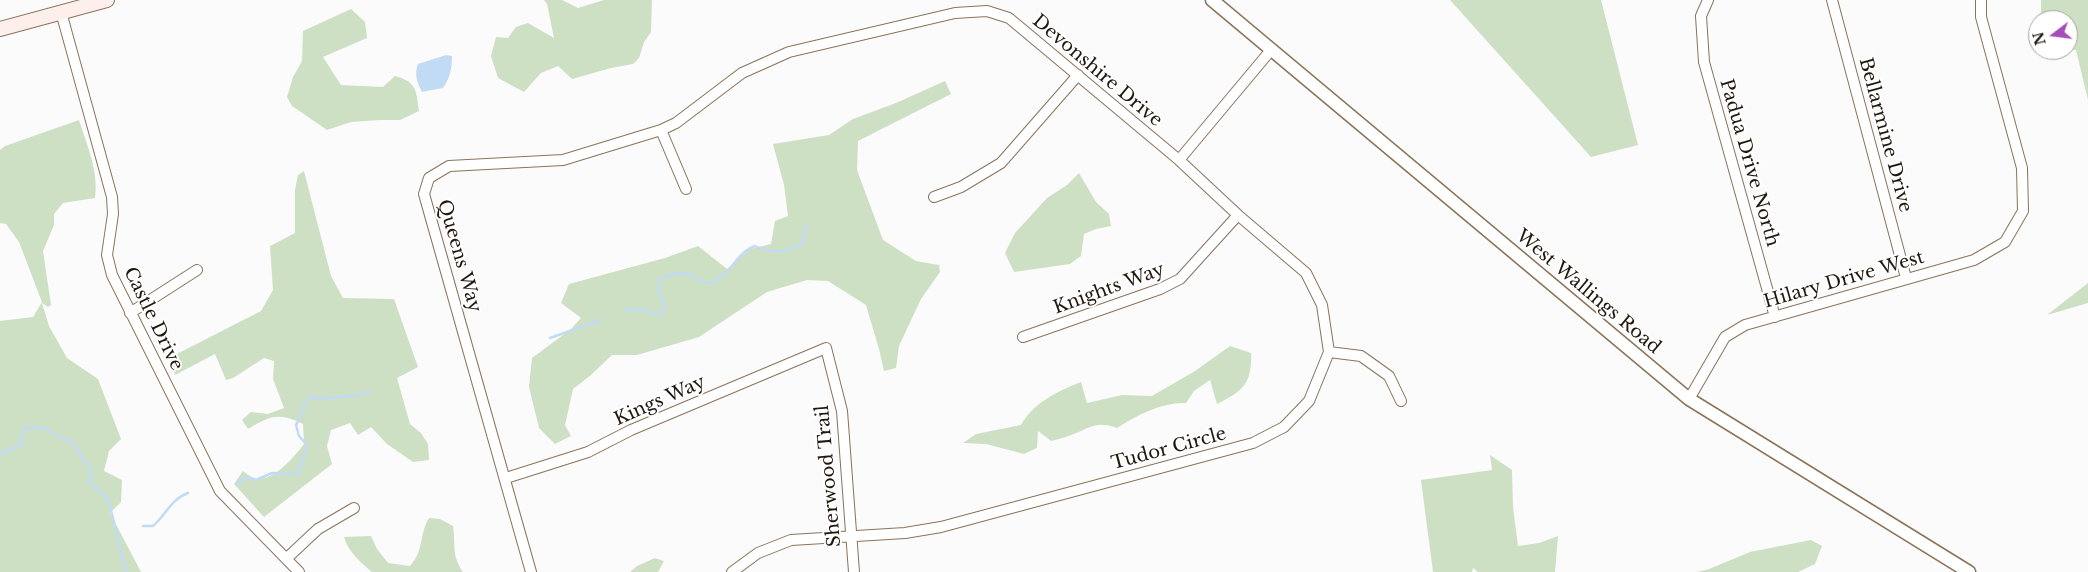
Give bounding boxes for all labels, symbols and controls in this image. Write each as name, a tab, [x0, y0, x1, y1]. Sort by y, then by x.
street label: Devonshire Drive	[1028, 10, 1166, 132]
north arrow	[2028, 10, 2078, 60]
text: N	[2029, 30, 2050, 47]
street label: Bellarmine Drive	[1854, 55, 1916, 215]
street label: Padua Drive North	[1715, 77, 1783, 249]
street label: Queens Way	[433, 197, 485, 315]
street label: West Wallings Road	[1511, 225, 1665, 359]
street label: Hilary Drive West	[1761, 247, 1927, 313]
street label: Knights Way	[1051, 259, 1167, 319]
street label: Castle Drive	[119, 264, 187, 374]
street label: Kings Way	[611, 371, 709, 431]
street label: Sherwood Trail	[812, 404, 846, 548]
street label: Tudor Circle	[1109, 423, 1229, 475]

